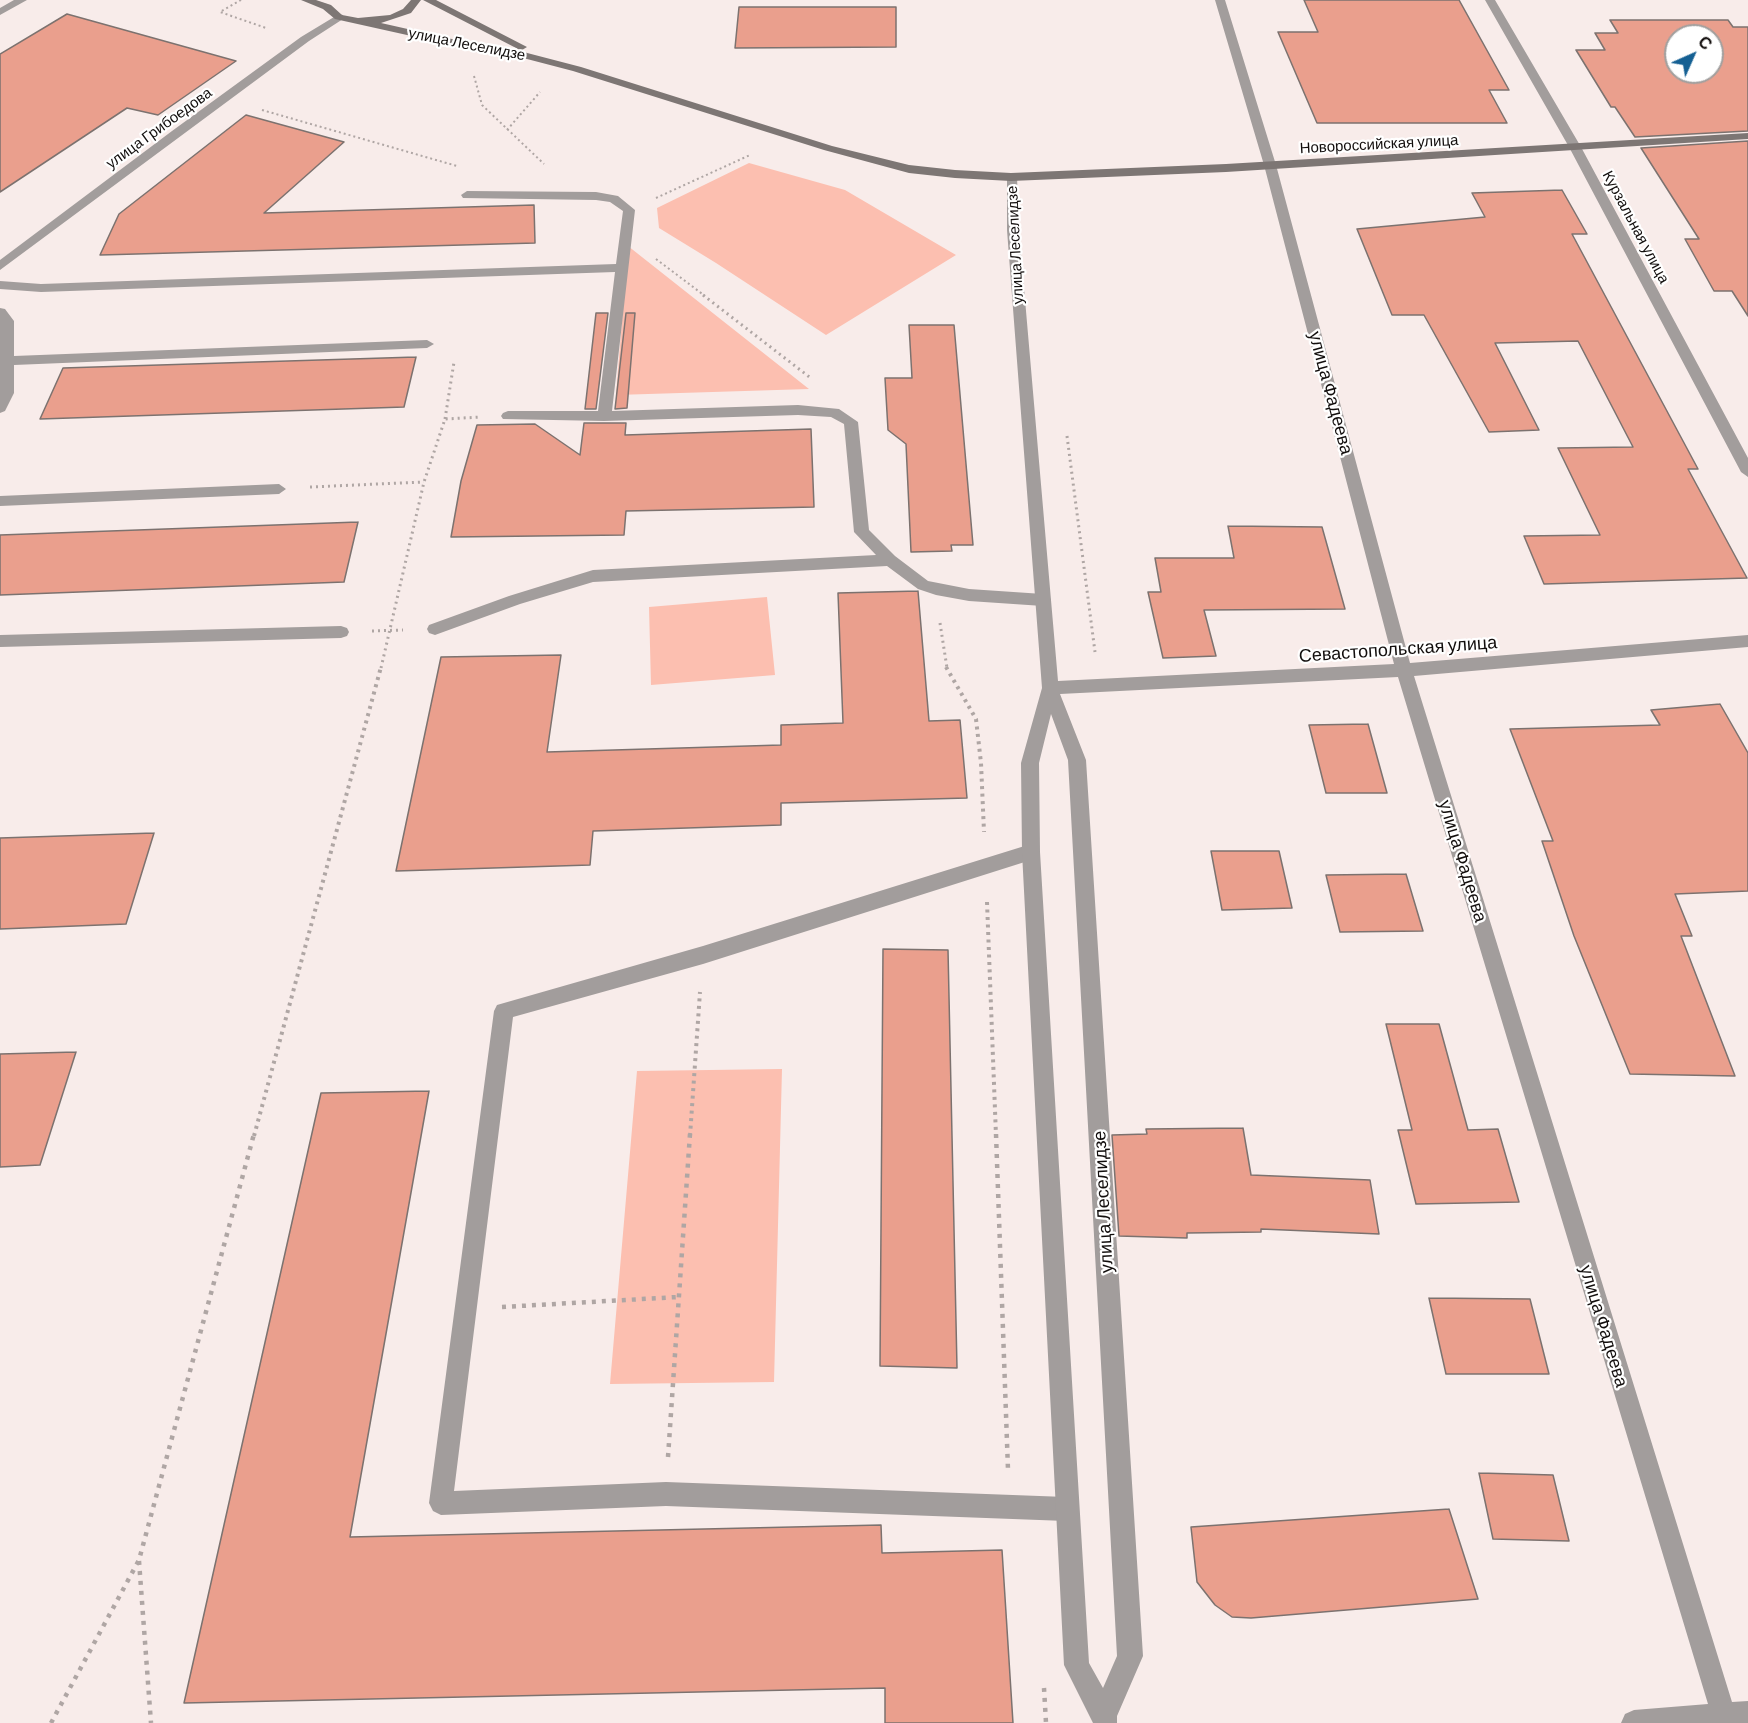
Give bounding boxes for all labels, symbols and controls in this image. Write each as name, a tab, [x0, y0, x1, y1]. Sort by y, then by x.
street label: улица Леселидзе	[407, 24, 527, 64]
north arrow	[1664, 24, 1724, 84]
text: С	[1695, 32, 1716, 53]
street label: улица Грибоедова	[103, 84, 215, 172]
street label: Новороссийская улица	[1299, 131, 1459, 157]
street label: Курзальная улица	[1599, 168, 1673, 286]
street label: улица Леселидзе	[1003, 185, 1027, 305]
street label: улица Фадеева	[1304, 329, 1358, 457]
street label: Севастопольская улица	[1298, 631, 1498, 667]
street label: улица Фадеева	[1434, 797, 1492, 925]
street label: улица Леселидзе	[1088, 1130, 1118, 1274]
street label: улица Фадеева	[1575, 1262, 1633, 1390]

